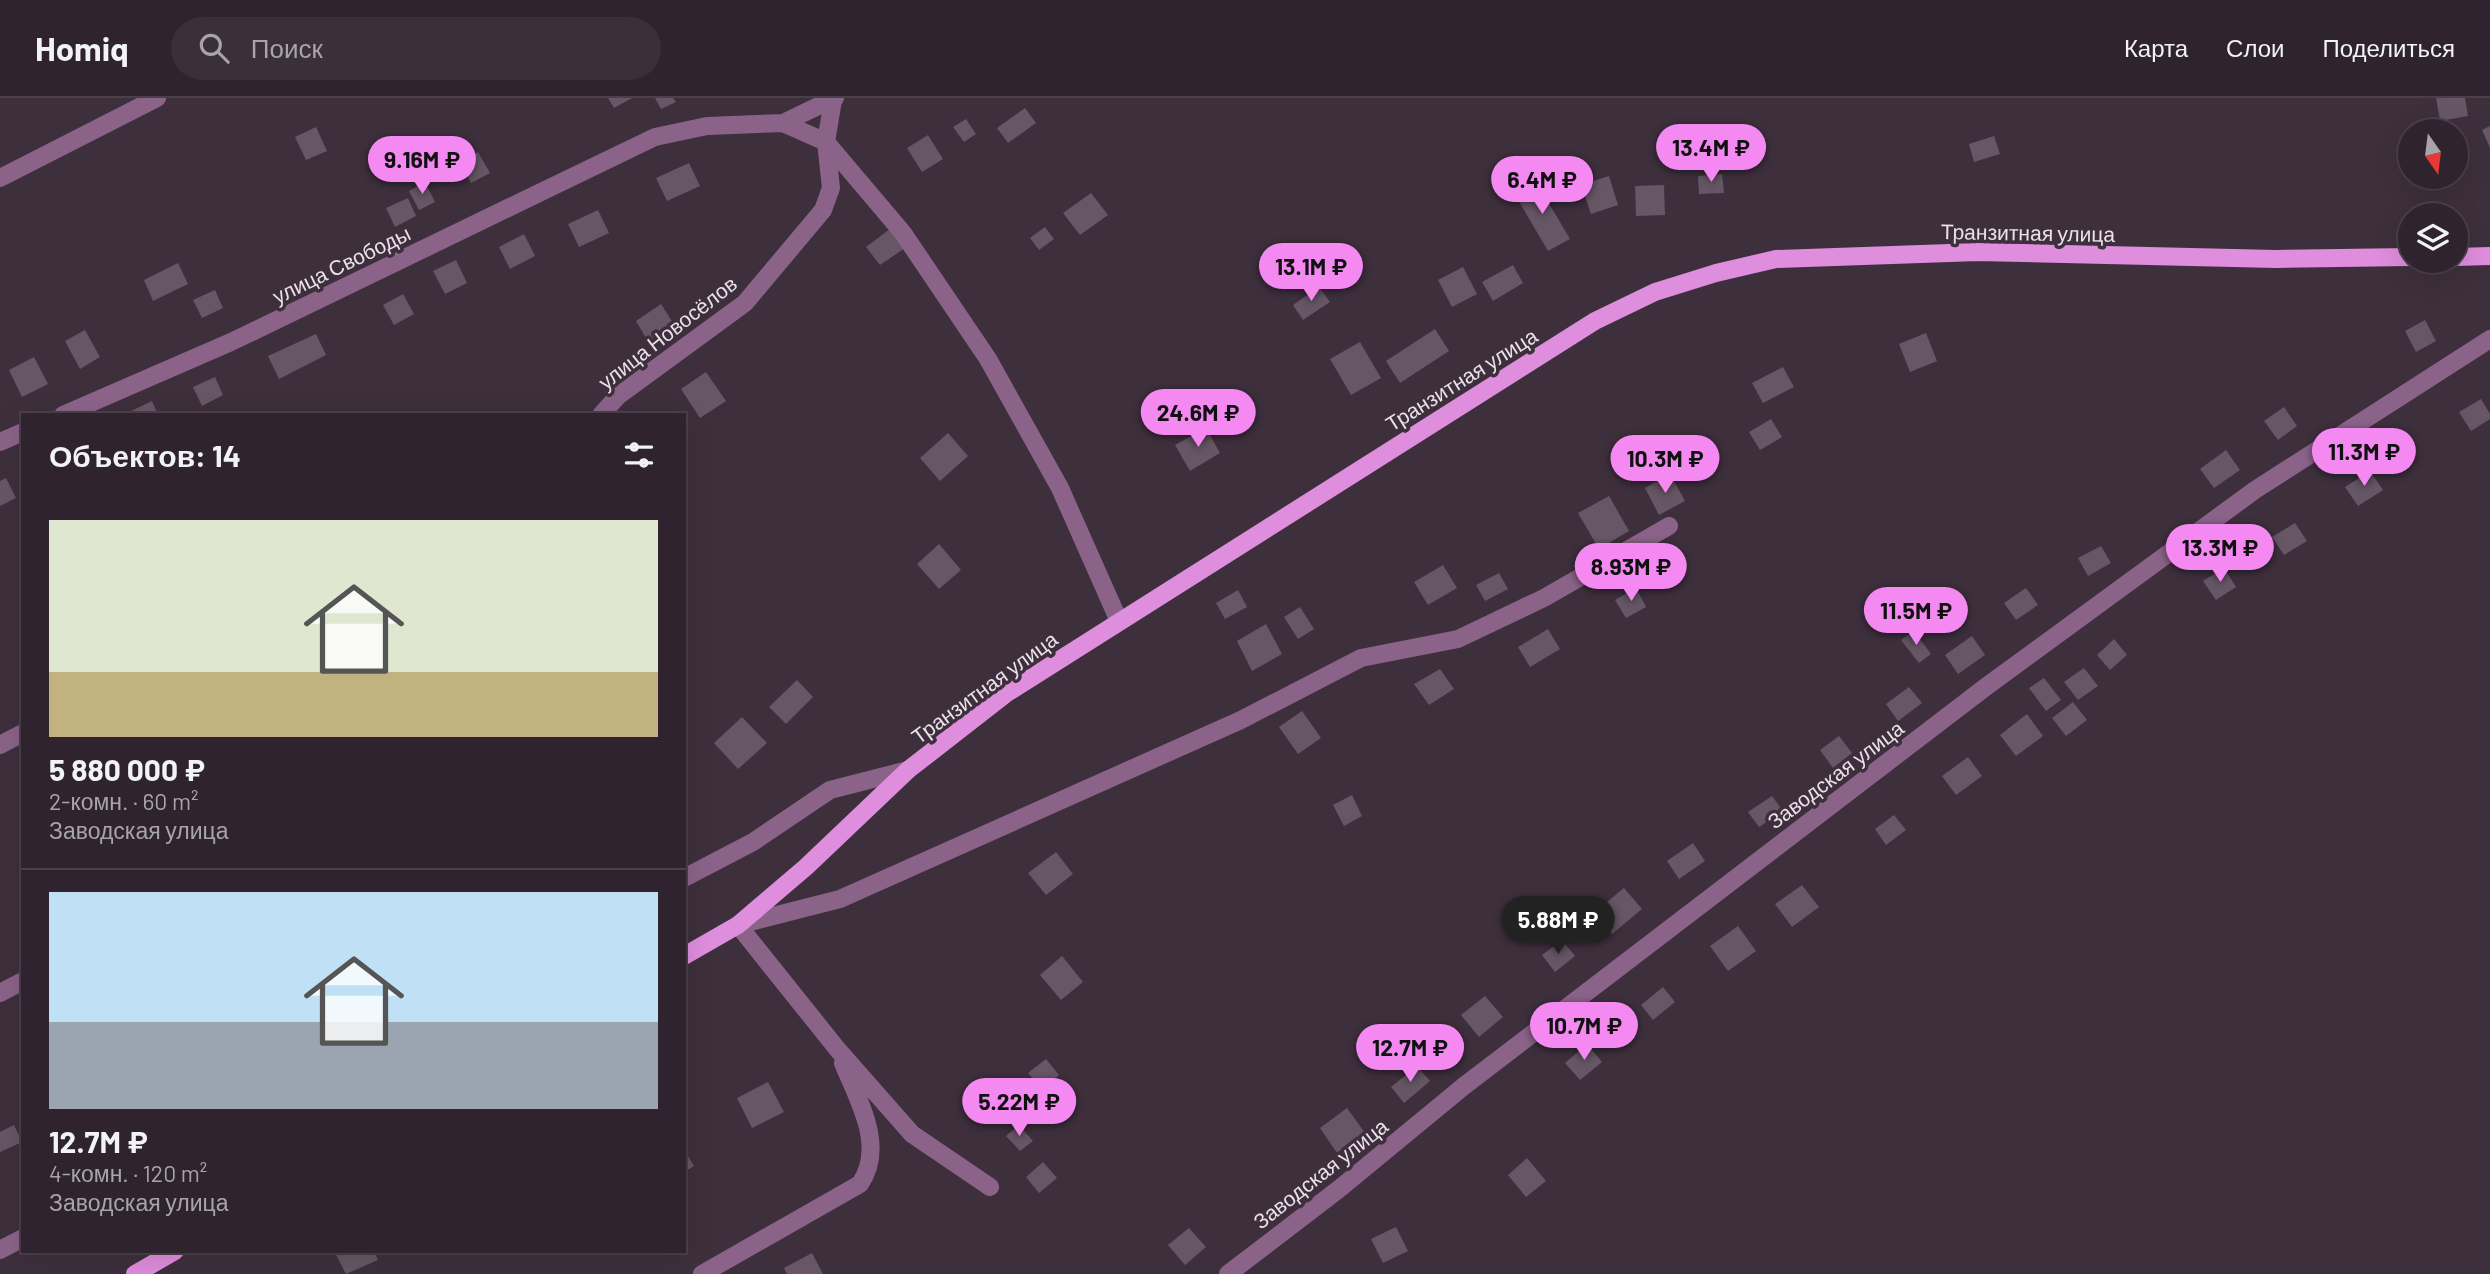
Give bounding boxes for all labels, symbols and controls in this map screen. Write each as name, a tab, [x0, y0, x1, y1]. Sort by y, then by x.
search box	[171, 17, 661, 80]
text: Homiq	[35, 28, 129, 68]
icon: search	[195, 29, 233, 67]
text: Поиск	[251, 32, 323, 63]
text: Карта	[2124, 33, 2188, 62]
text: Слои	[2226, 33, 2284, 62]
text: Поделиться	[2322, 33, 2455, 62]
north arrow	[2398, 119, 2468, 189]
map controls	[2398, 119, 2468, 273]
pin: 13.4M ₽	[1646, 125, 1776, 184]
text: 13.4M ₽	[1672, 133, 1750, 161]
pin: 9.16M ₽	[357, 136, 487, 196]
text: 9.16M ₽	[384, 145, 460, 173]
pin: 6.4M ₽	[1485, 156, 1599, 216]
text: 6.4M ₽	[1507, 165, 1577, 193]
button: layers	[2398, 203, 2468, 273]
street label: Транзитная улица	[1941, 218, 2116, 246]
street label: улица Свободы	[268, 220, 414, 308]
pin: 13.1M ₽	[1246, 244, 1376, 303]
text: 13.1M ₽	[1275, 252, 1347, 280]
street label: улица Новосёлов	[593, 270, 741, 394]
street label: Транзитная улица	[1381, 322, 1542, 436]
pin: 24.6M ₽	[1133, 390, 1263, 449]
text: 24.6M ₽	[1157, 398, 1239, 426]
pin: 11.3M ₽	[2299, 428, 2429, 488]
icon: filters	[620, 436, 658, 474]
pin: 10.3M ₽	[1600, 436, 1730, 495]
text: Объектов: 14	[49, 437, 241, 473]
text: 11.3M ₽	[2328, 437, 2400, 465]
text: 10.3M ₽	[1626, 444, 1704, 472]
pin: 13.3M ₽	[2155, 524, 2285, 584]
text: 13.3M ₽	[2182, 533, 2258, 561]
pin: 8.93M ₽	[1566, 544, 1696, 603]
text: 8.93M ₽	[1591, 552, 1671, 580]
icon: home	[291, 566, 417, 692]
pin: 11.5M ₽	[1851, 588, 1981, 647]
text: 11.5M ₽	[1880, 596, 1952, 624]
street label: Транзитная улица	[906, 626, 1062, 748]
street label: Заводская улица	[1762, 715, 1908, 833]
text: 5 880 000 ₽	[49, 751, 205, 787]
text: 2-комн. · 60 m²	[49, 787, 198, 815]
text: Заводская улица	[49, 816, 229, 844]
pin: 5.88M ₽	[1493, 896, 1623, 956]
text: 5.88M ₽	[1518, 905, 1598, 933]
icon: home	[291, 938, 417, 1064]
pin: 10.7M ₽	[1519, 1002, 1649, 1062]
text: 10.7M ₽	[1546, 1011, 1622, 1039]
pin: 12.7M ₽	[1345, 1024, 1475, 1084]
text: 12.7M ₽	[1372, 1033, 1448, 1061]
pin: 5.22M ₽	[954, 1079, 1084, 1138]
text: 5.22M ₽	[978, 1087, 1060, 1115]
street label: Заводская улица	[1248, 1113, 1393, 1233]
text: 12.7M ₽	[49, 1123, 148, 1159]
text: 4-комн. · 120 m²	[49, 1159, 207, 1187]
text: Заводская улица	[49, 1188, 229, 1216]

